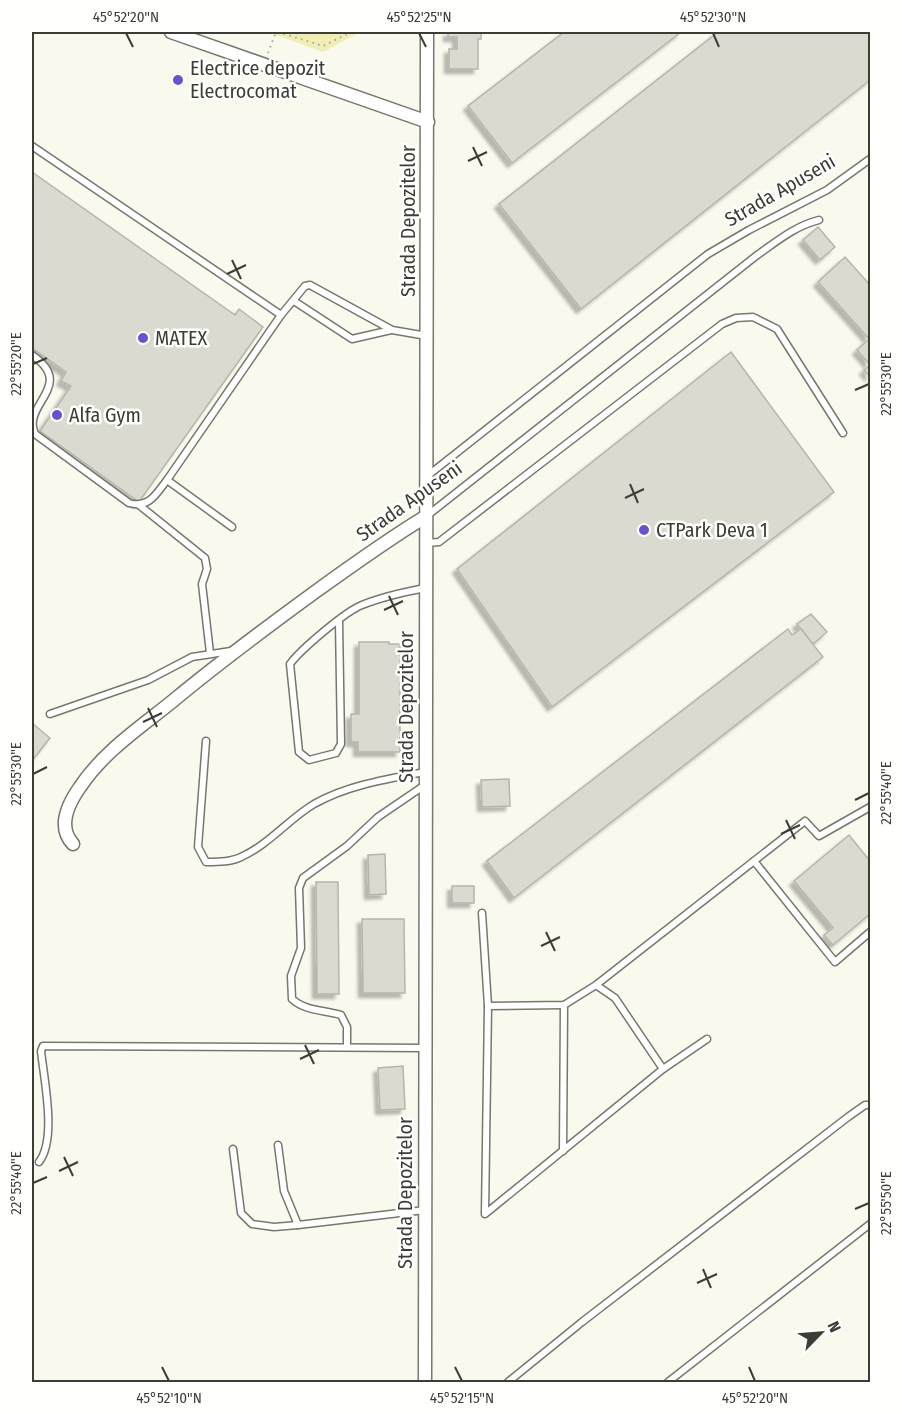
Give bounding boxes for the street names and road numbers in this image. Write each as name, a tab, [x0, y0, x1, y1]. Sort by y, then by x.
street label: Strada Depozitelor	[396, 145, 420, 297]
street label: Strada Apuseni	[721, 149, 839, 231]
street label: Strada Apuseni	[352, 456, 466, 546]
street label: Strada Depozitelor	[394, 631, 418, 783]
street label: Strada Depozitelor	[393, 1117, 417, 1269]

